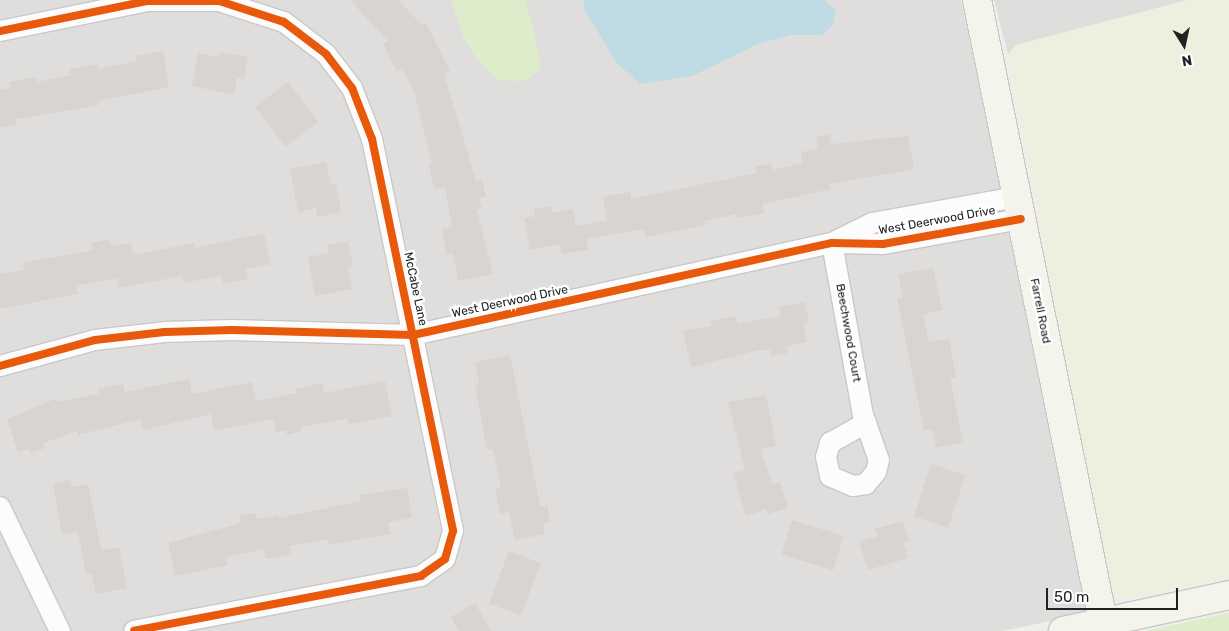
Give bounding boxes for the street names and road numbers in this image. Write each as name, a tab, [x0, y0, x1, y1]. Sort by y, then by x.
street label: West Deerwood Drive	[878, 204, 996, 238]
street label: McCabe Lane	[400, 251, 430, 327]
street label: Farrell Road	[1027, 277, 1053, 345]
street label: West Deerwood Drive	[451, 283, 569, 321]
street label: Beechwood Court	[832, 283, 864, 383]

